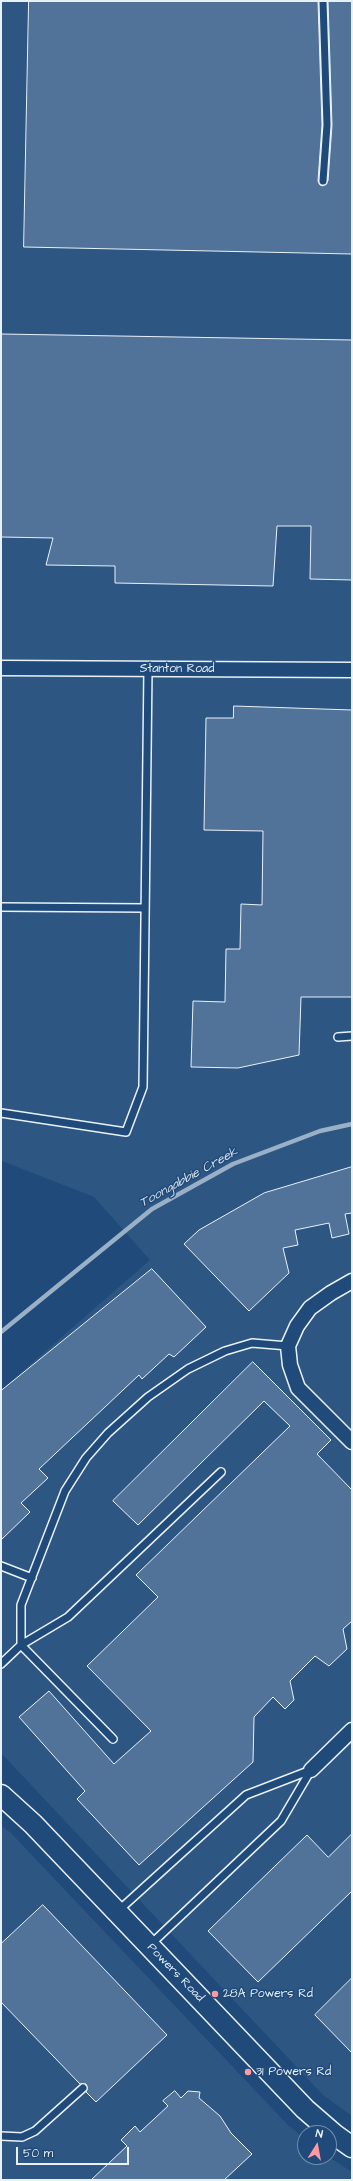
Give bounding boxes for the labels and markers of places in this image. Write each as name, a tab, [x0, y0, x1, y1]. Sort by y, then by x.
place label: 28A Powers Rd	[223, 1987, 313, 2001]
marker: 28A Powers Rd	[210, 1989, 220, 1999]
place label: 31 Powers Rd	[256, 2065, 331, 2079]
marker: 31 Powers Rd	[243, 2067, 253, 2077]

